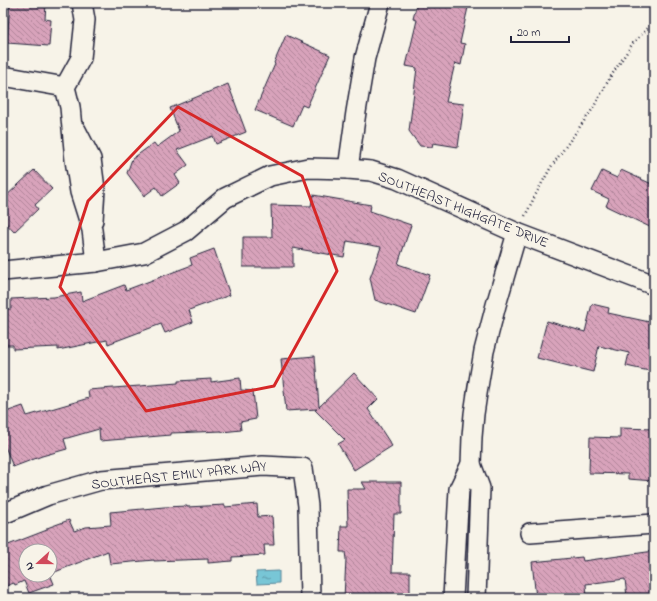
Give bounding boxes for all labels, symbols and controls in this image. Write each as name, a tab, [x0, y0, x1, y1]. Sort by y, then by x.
scale bar	[511, 18, 569, 44]
text: 20 m	[517, 24, 540, 42]
street label: SOUTHEAST HIGHGATE DRIVE	[375, 166, 551, 254]
street label: SOUTHEAST EMILY PARK WAY	[90, 456, 268, 496]
north arrow	[18, 543, 58, 583]
text: N	[21, 560, 38, 573]

